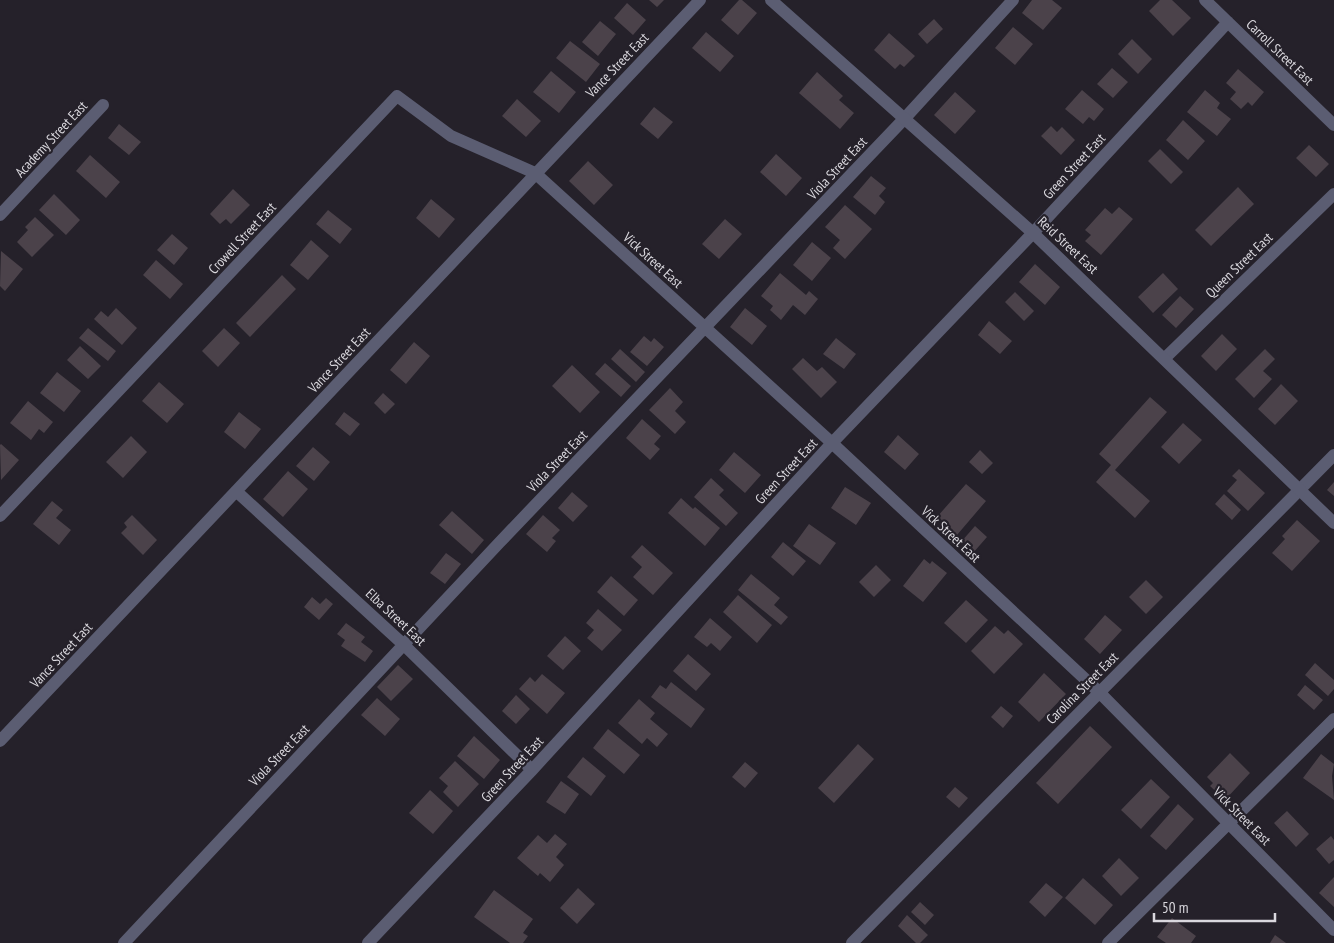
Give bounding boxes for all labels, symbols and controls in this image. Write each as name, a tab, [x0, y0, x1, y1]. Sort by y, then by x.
street label: Carroll Street East	[1242, 15, 1318, 89]
street label: Vance Street East	[581, 29, 653, 102]
street label: Academy Street East	[11, 97, 91, 181]
street label: Green Street East	[1039, 129, 1109, 203]
street label: Viola Street East	[803, 133, 871, 204]
street label: Crowell Street East	[204, 198, 280, 278]
street label: Reid Street East	[1034, 212, 1102, 278]
street label: Vick Street East	[618, 228, 687, 292]
street label: Queen Street East	[1202, 228, 1276, 302]
street label: Vance Street East	[303, 323, 374, 397]
street label: Viola Street East	[522, 426, 591, 497]
street label: Green Street East	[751, 434, 821, 508]
street label: Vick Street East	[917, 501, 985, 566]
street label: Elba Street East	[362, 584, 430, 650]
street label: Vance Street East	[25, 618, 96, 692]
street label: Carolina Street East	[1042, 648, 1122, 728]
street label: Viola Street East	[244, 720, 313, 791]
street label: Green Street East	[477, 732, 547, 806]
street label: Vick Street East	[1209, 783, 1275, 849]
scale bar	[1154, 890, 1275, 922]
text: 50 m	[1162, 898, 1188, 917]

